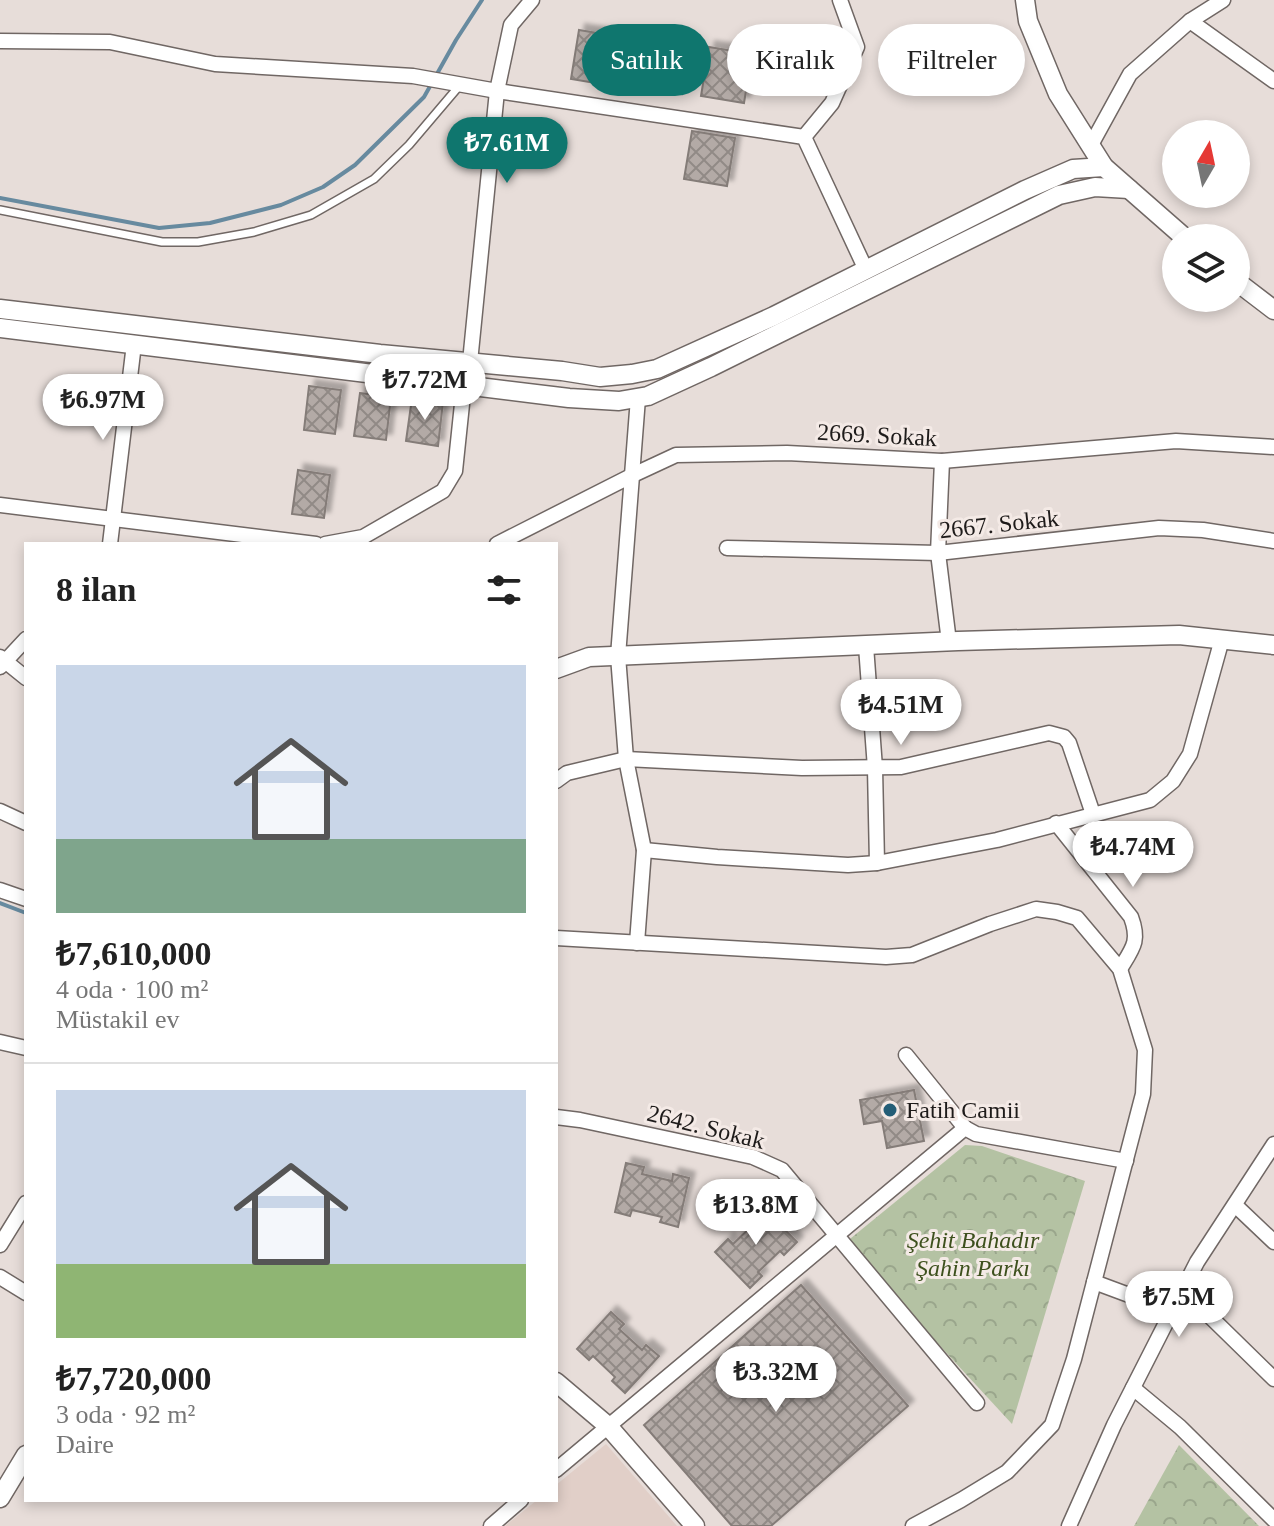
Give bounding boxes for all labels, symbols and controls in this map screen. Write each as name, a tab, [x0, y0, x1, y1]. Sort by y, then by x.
chip: Satılık	[582, 24, 711, 96]
chip: Kiralık	[727, 24, 862, 96]
chip: Filtreler	[878, 24, 1025, 96]
pin: ₺7.61M	[442, 117, 572, 185]
north arrow	[1162, 120, 1250, 208]
map controls	[1162, 120, 1250, 312]
text: ₺7.61M	[465, 128, 549, 157]
button: layers	[1162, 224, 1250, 312]
pin: ₺7.72M	[360, 354, 490, 422]
text: ₺7.72M	[383, 365, 467, 394]
pin: ₺6.97M	[38, 374, 168, 442]
text: ₺6.97M	[61, 385, 145, 414]
street label: 2669. Sokak	[816, 419, 938, 451]
street label: 2667. Sokak	[938, 505, 1060, 543]
icon: filters	[482, 568, 526, 612]
text: 8 ilan	[56, 571, 136, 608]
pin: ₺4.51M	[836, 679, 966, 747]
text: ₺4.51M	[859, 690, 943, 719]
icon: home	[219, 717, 363, 861]
pin: ₺4.74M	[1068, 821, 1198, 889]
text: ₺4.74M	[1091, 832, 1175, 861]
text: ₺7,610,000	[56, 935, 211, 972]
text: 4 oda · 100 m²	[56, 975, 208, 1004]
text: Müstakil ev	[56, 1005, 180, 1034]
place label: Fatih Camii	[906, 1097, 1020, 1123]
street label: 2642. Sokak	[645, 1100, 767, 1154]
marker: Fatih Camii	[881, 1101, 899, 1119]
icon: home	[219, 1142, 363, 1286]
pin: ₺13.8M	[691, 1179, 821, 1247]
text: ₺13.8M	[714, 1190, 798, 1219]
park label: Şehit Bahadır Şahin Parkı	[907, 1227, 1040, 1281]
pin: ₺7.5M	[1123, 1271, 1235, 1339]
text: ₺7.5M	[1143, 1282, 1215, 1311]
pin: ₺3.32M	[711, 1346, 841, 1414]
text: ₺3.32M	[734, 1357, 818, 1386]
text: ₺7,720,000	[56, 1360, 211, 1397]
text: 3 oda · 92 m²	[56, 1400, 195, 1429]
text: Daire	[56, 1430, 114, 1459]

